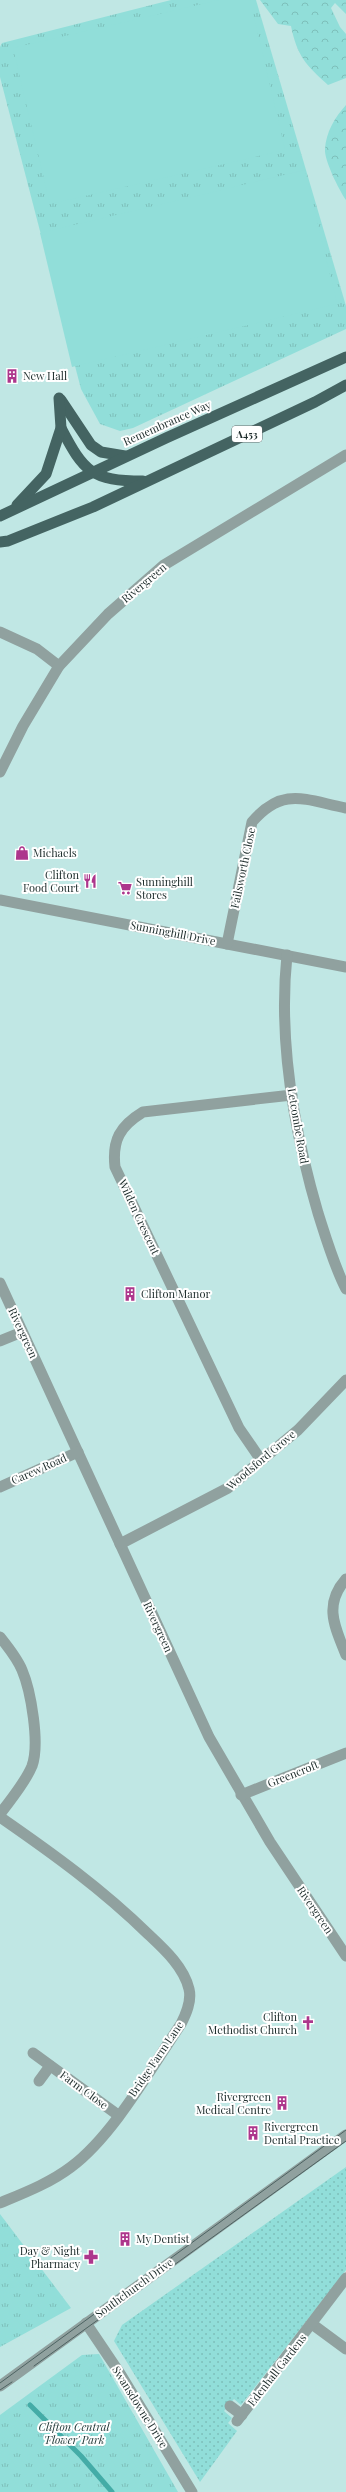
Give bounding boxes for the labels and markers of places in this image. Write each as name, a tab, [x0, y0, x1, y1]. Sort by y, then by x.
building icon: New Hall	[4, 368, 20, 384]
place label: New Hall	[23, 368, 67, 383]
shop icon: Michaels	[14, 845, 30, 861]
place label: Michaels	[33, 845, 77, 860]
place label: Clifton Food Court	[23, 867, 79, 895]
restaurant icon: Clifton Food Court	[82, 873, 98, 889]
place label: Sunninghill Stores	[136, 874, 193, 902]
supermarket icon: Sunninghill Stores	[117, 880, 133, 896]
building icon: Clifton Manor	[122, 1286, 138, 1302]
place label: Clifton Manor	[141, 1286, 210, 1301]
place label: Clifton Methodist Church	[208, 2009, 298, 2037]
church icon: Clifton Methodist Church	[300, 2015, 316, 2031]
place label: Rivergreen Medical Centre	[196, 2089, 271, 2117]
building icon: Rivergreen Medical Centre	[274, 2095, 290, 2111]
place label: Rivergreen Dental Practice	[264, 2119, 340, 2147]
building icon: Rivergreen Dental Practice	[245, 2125, 261, 2141]
building icon: My Dentist	[117, 2231, 133, 2247]
place label: My Dentist	[136, 2231, 190, 2246]
place label: Day & Night Pharmacy	[20, 2243, 80, 2271]
pharmacy icon: Day & Night Pharmacy	[83, 2249, 99, 2265]

